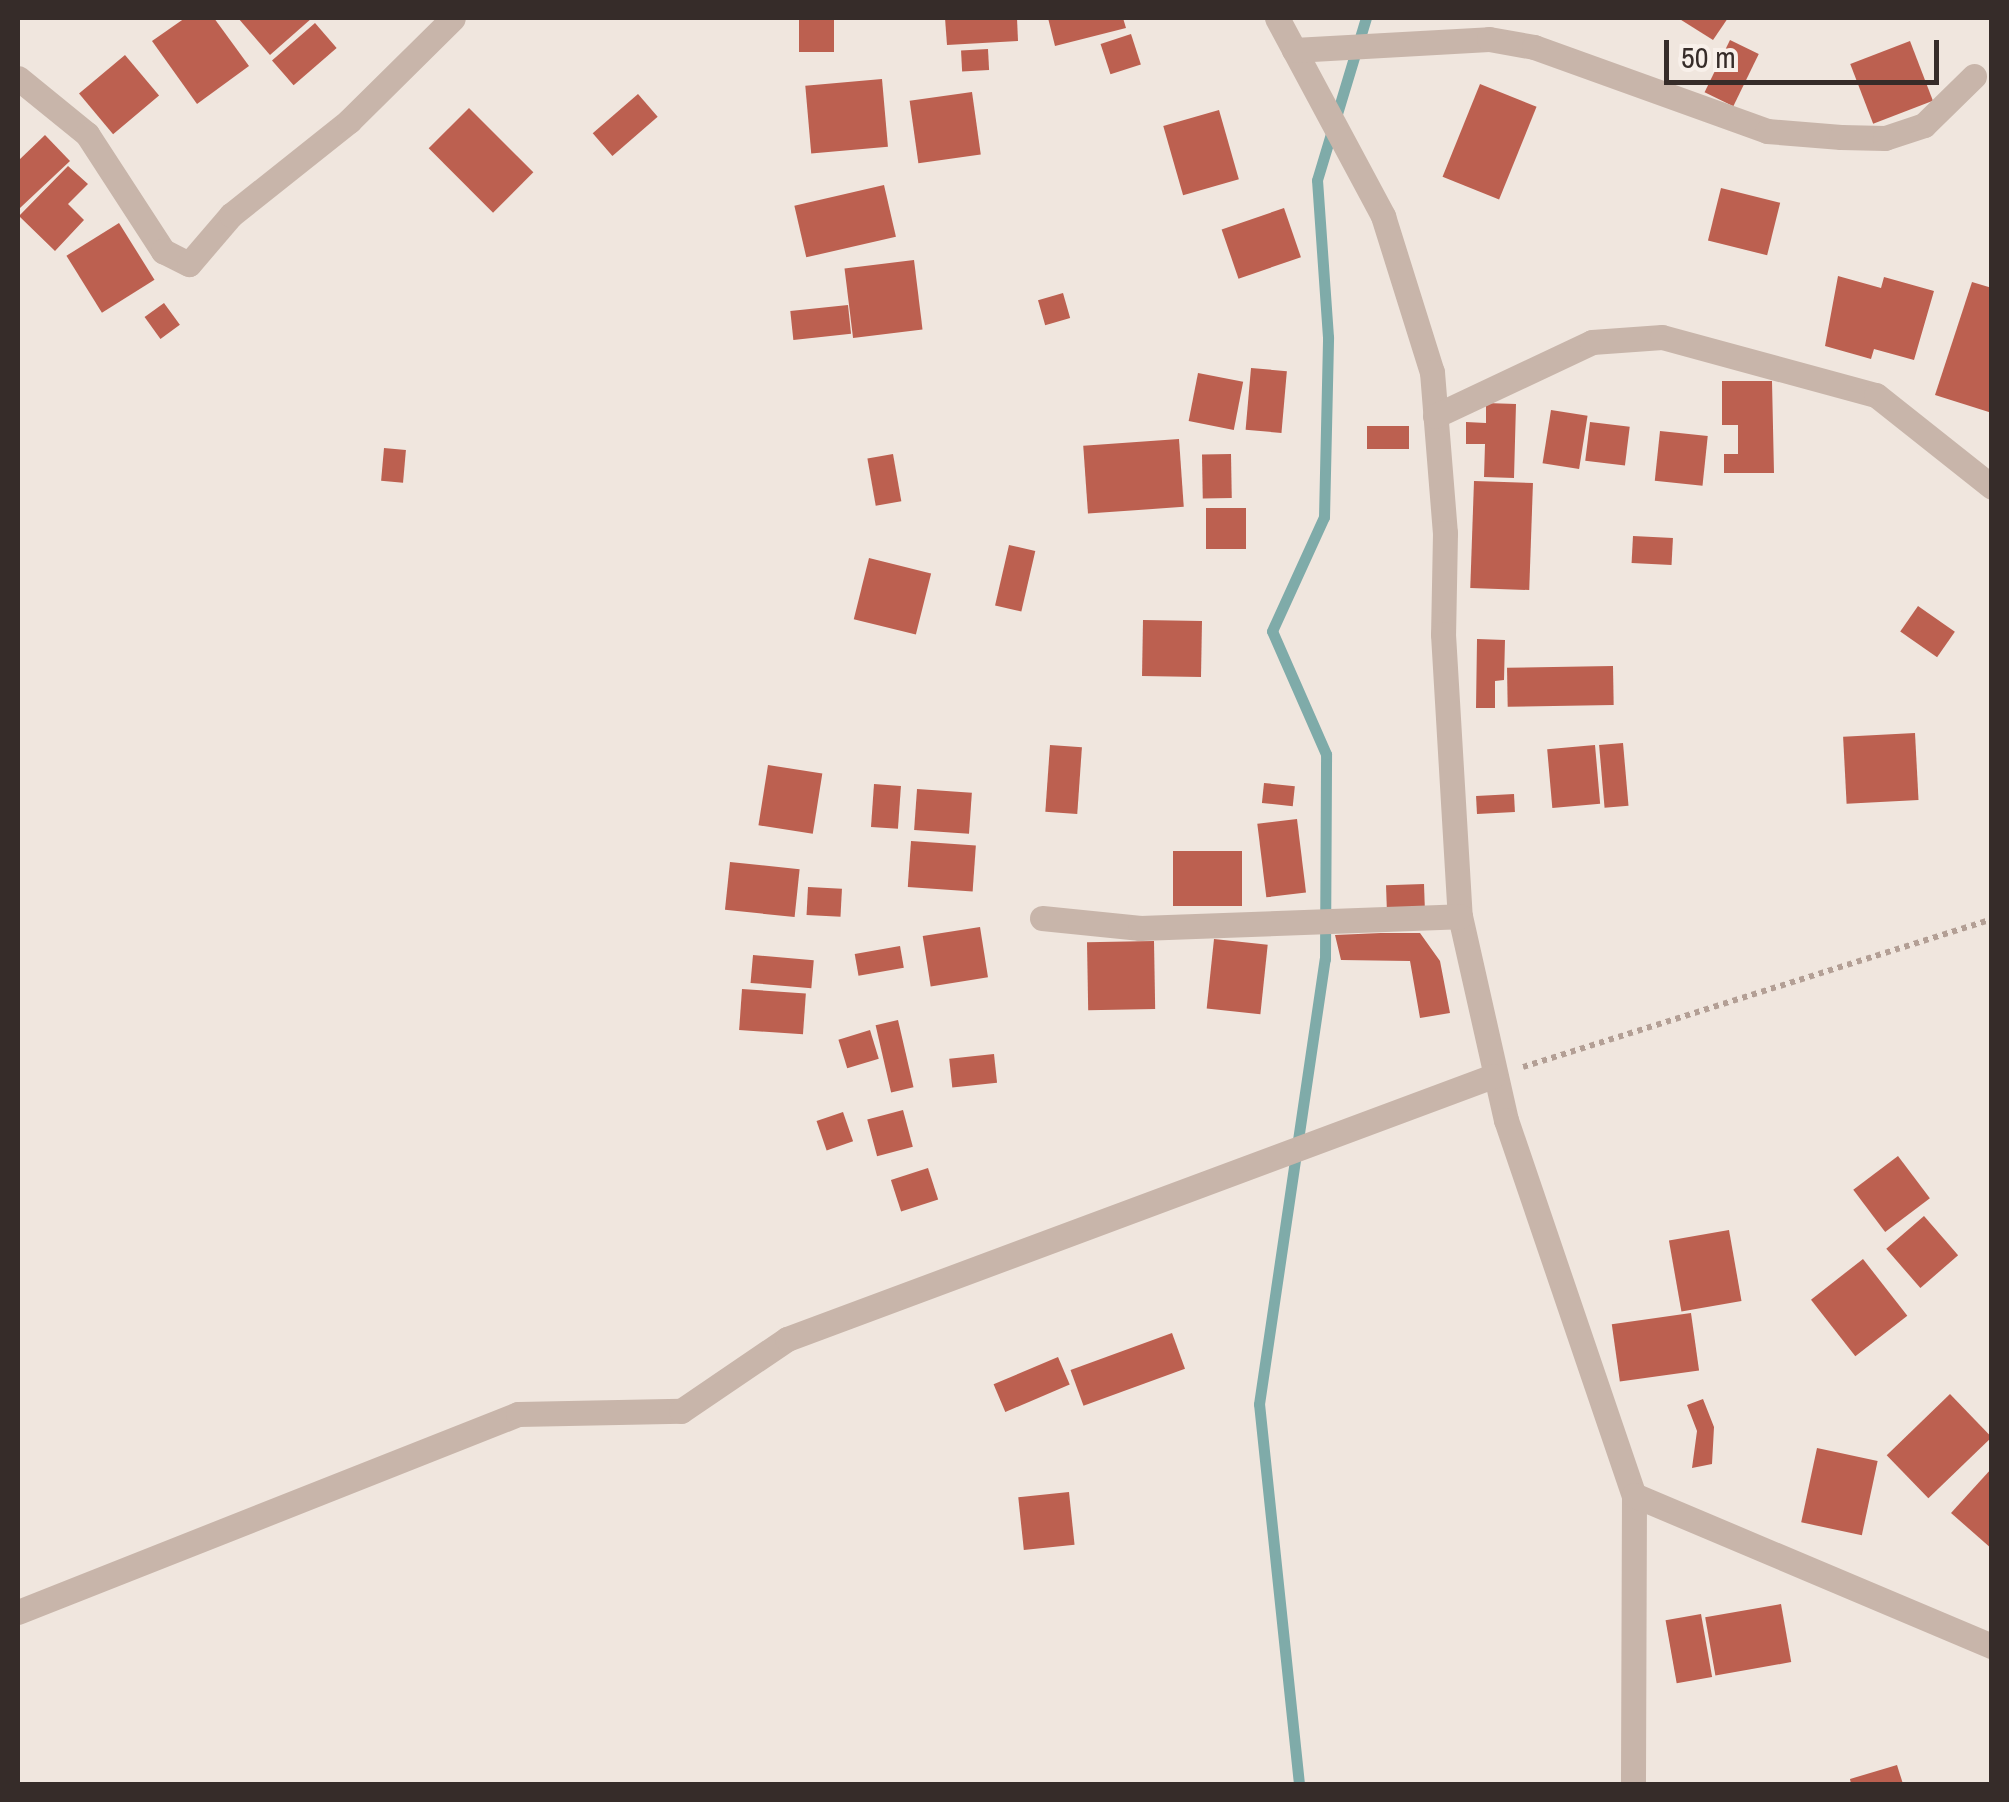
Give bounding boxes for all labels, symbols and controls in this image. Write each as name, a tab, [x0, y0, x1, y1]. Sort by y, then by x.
scale bar	[1669, 20, 1944, 82]
text: 50 m	[1681, 37, 1736, 77]

